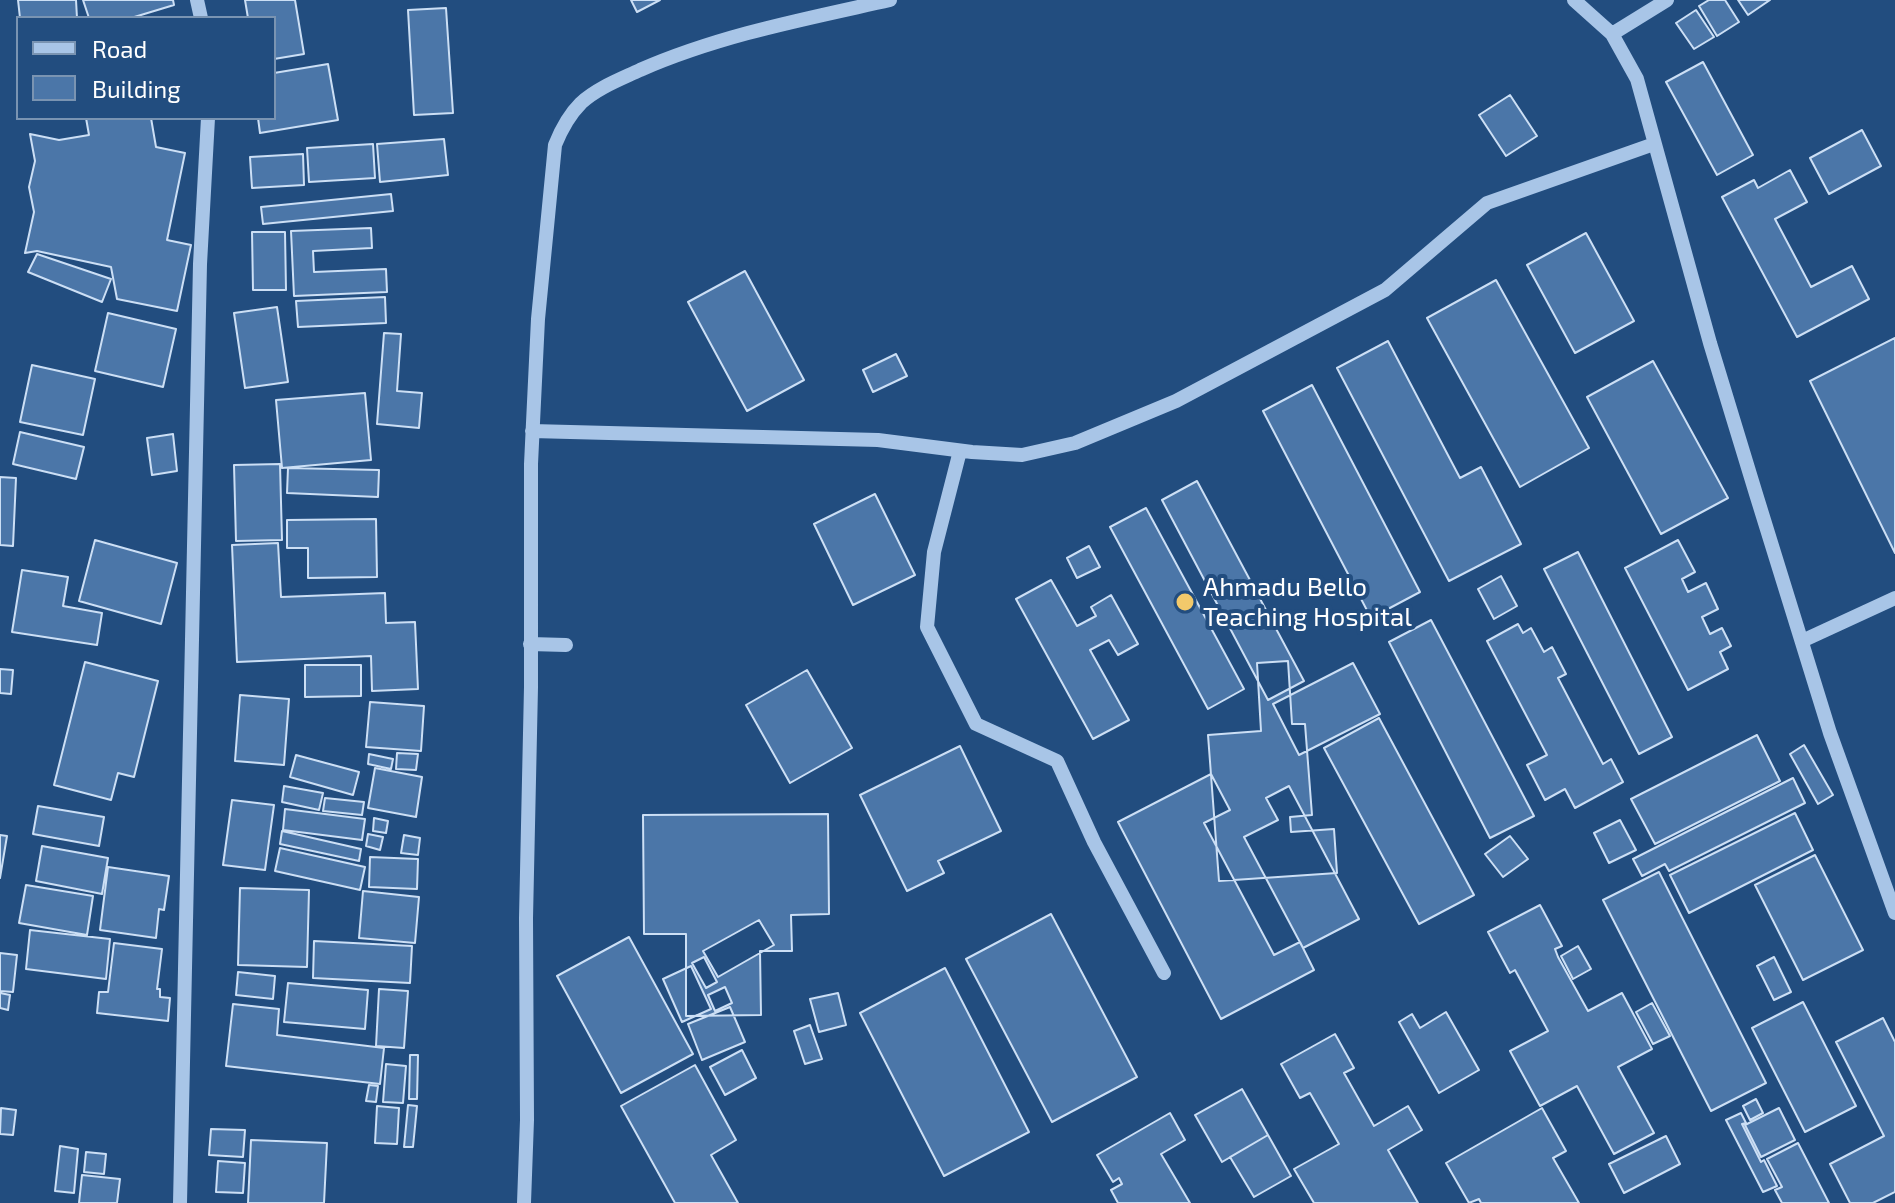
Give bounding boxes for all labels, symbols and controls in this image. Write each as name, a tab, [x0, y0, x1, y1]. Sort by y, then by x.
legend	[16, 16, 276, 120]
text: Road	[92, 34, 147, 63]
text: Building	[92, 74, 181, 103]
place label: Ahmadu Bello Teaching Hospital	[1203, 571, 1412, 632]
marker: Ahmadu Bello Teaching Hospital	[1174, 591, 1196, 613]

